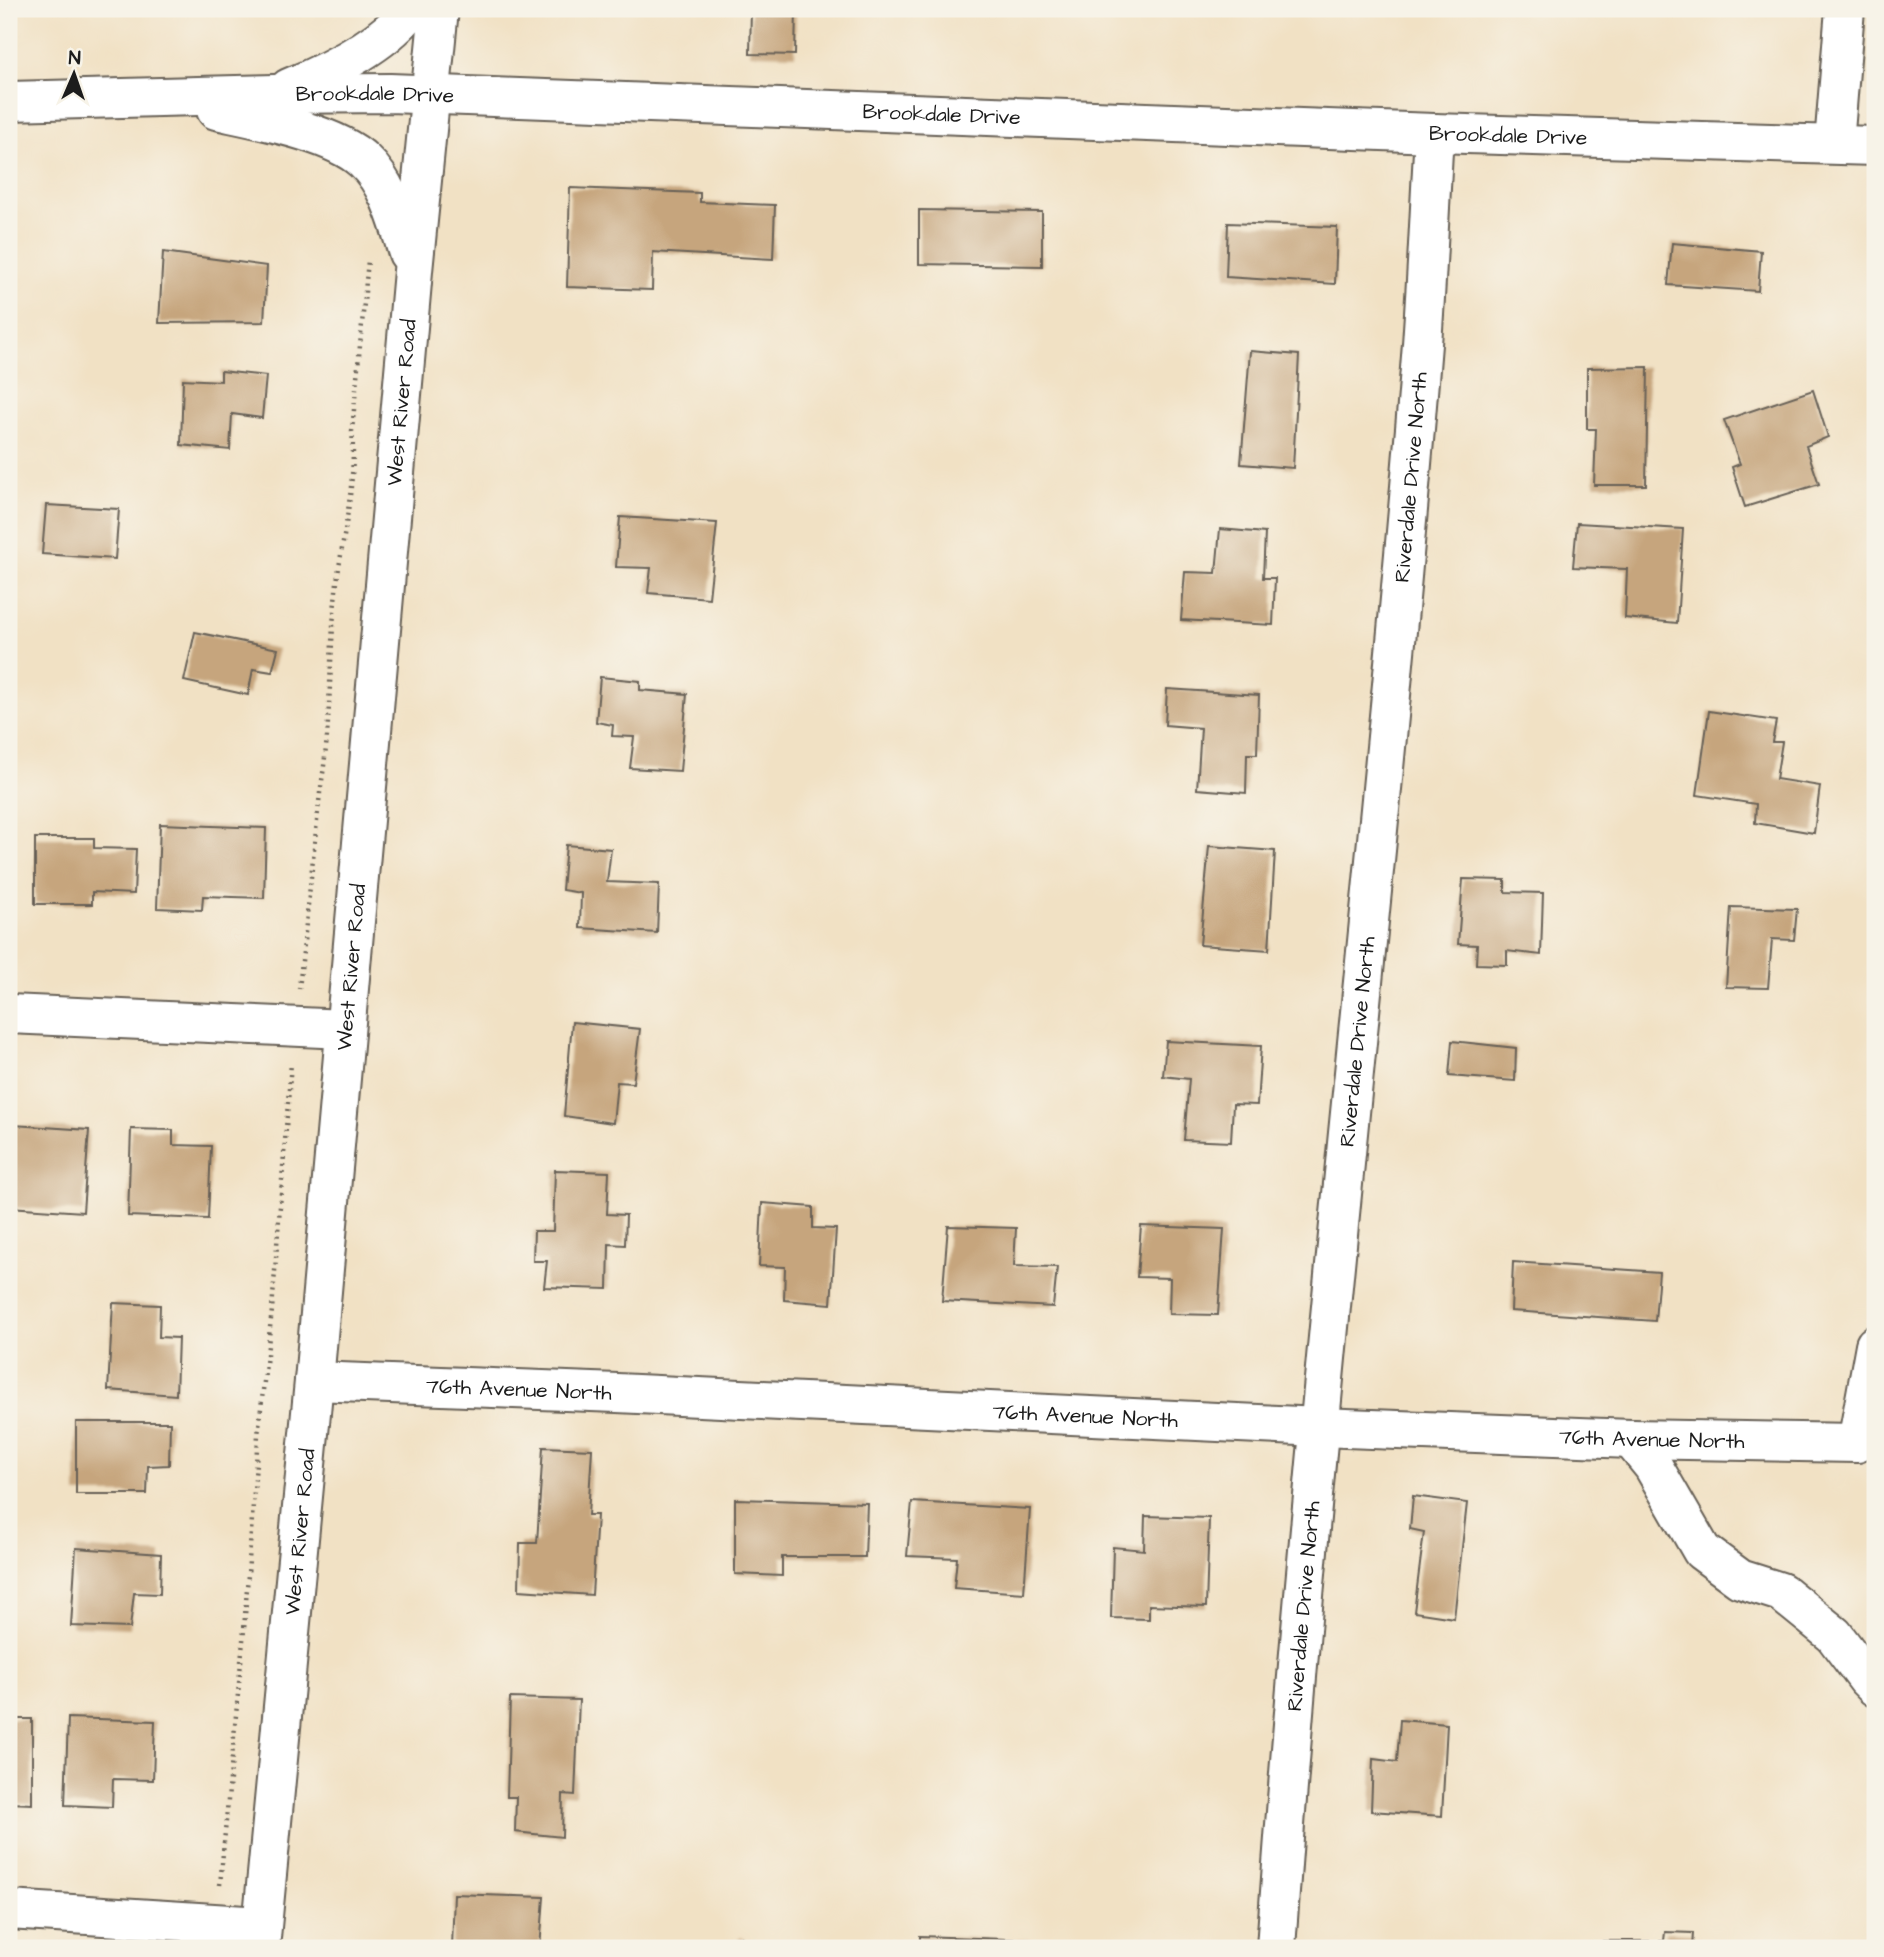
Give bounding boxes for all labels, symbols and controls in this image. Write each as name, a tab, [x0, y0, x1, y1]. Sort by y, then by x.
north arrow	[38, 38, 108, 108]
text: N	[68, 45, 81, 72]
street label: Brookdale Drive	[296, 78, 455, 110]
street label: Brookdale Drive	[862, 97, 1021, 132]
street label: Brookdale Drive	[1429, 118, 1588, 152]
street label: West River Road	[379, 318, 423, 487]
street label: Riverdale Drive North	[1387, 370, 1434, 584]
street label: West River Road	[329, 882, 373, 1052]
street label: Riverdale Drive North	[1332, 935, 1382, 1148]
street label: 76th Avenue North	[426, 1371, 613, 1407]
street label: 76th Avenue North	[992, 1397, 1179, 1435]
street label: 76th Avenue North	[1558, 1422, 1745, 1456]
street label: West River Road	[277, 1447, 322, 1617]
street label: Riverdale Drive North	[1280, 1499, 1327, 1712]

